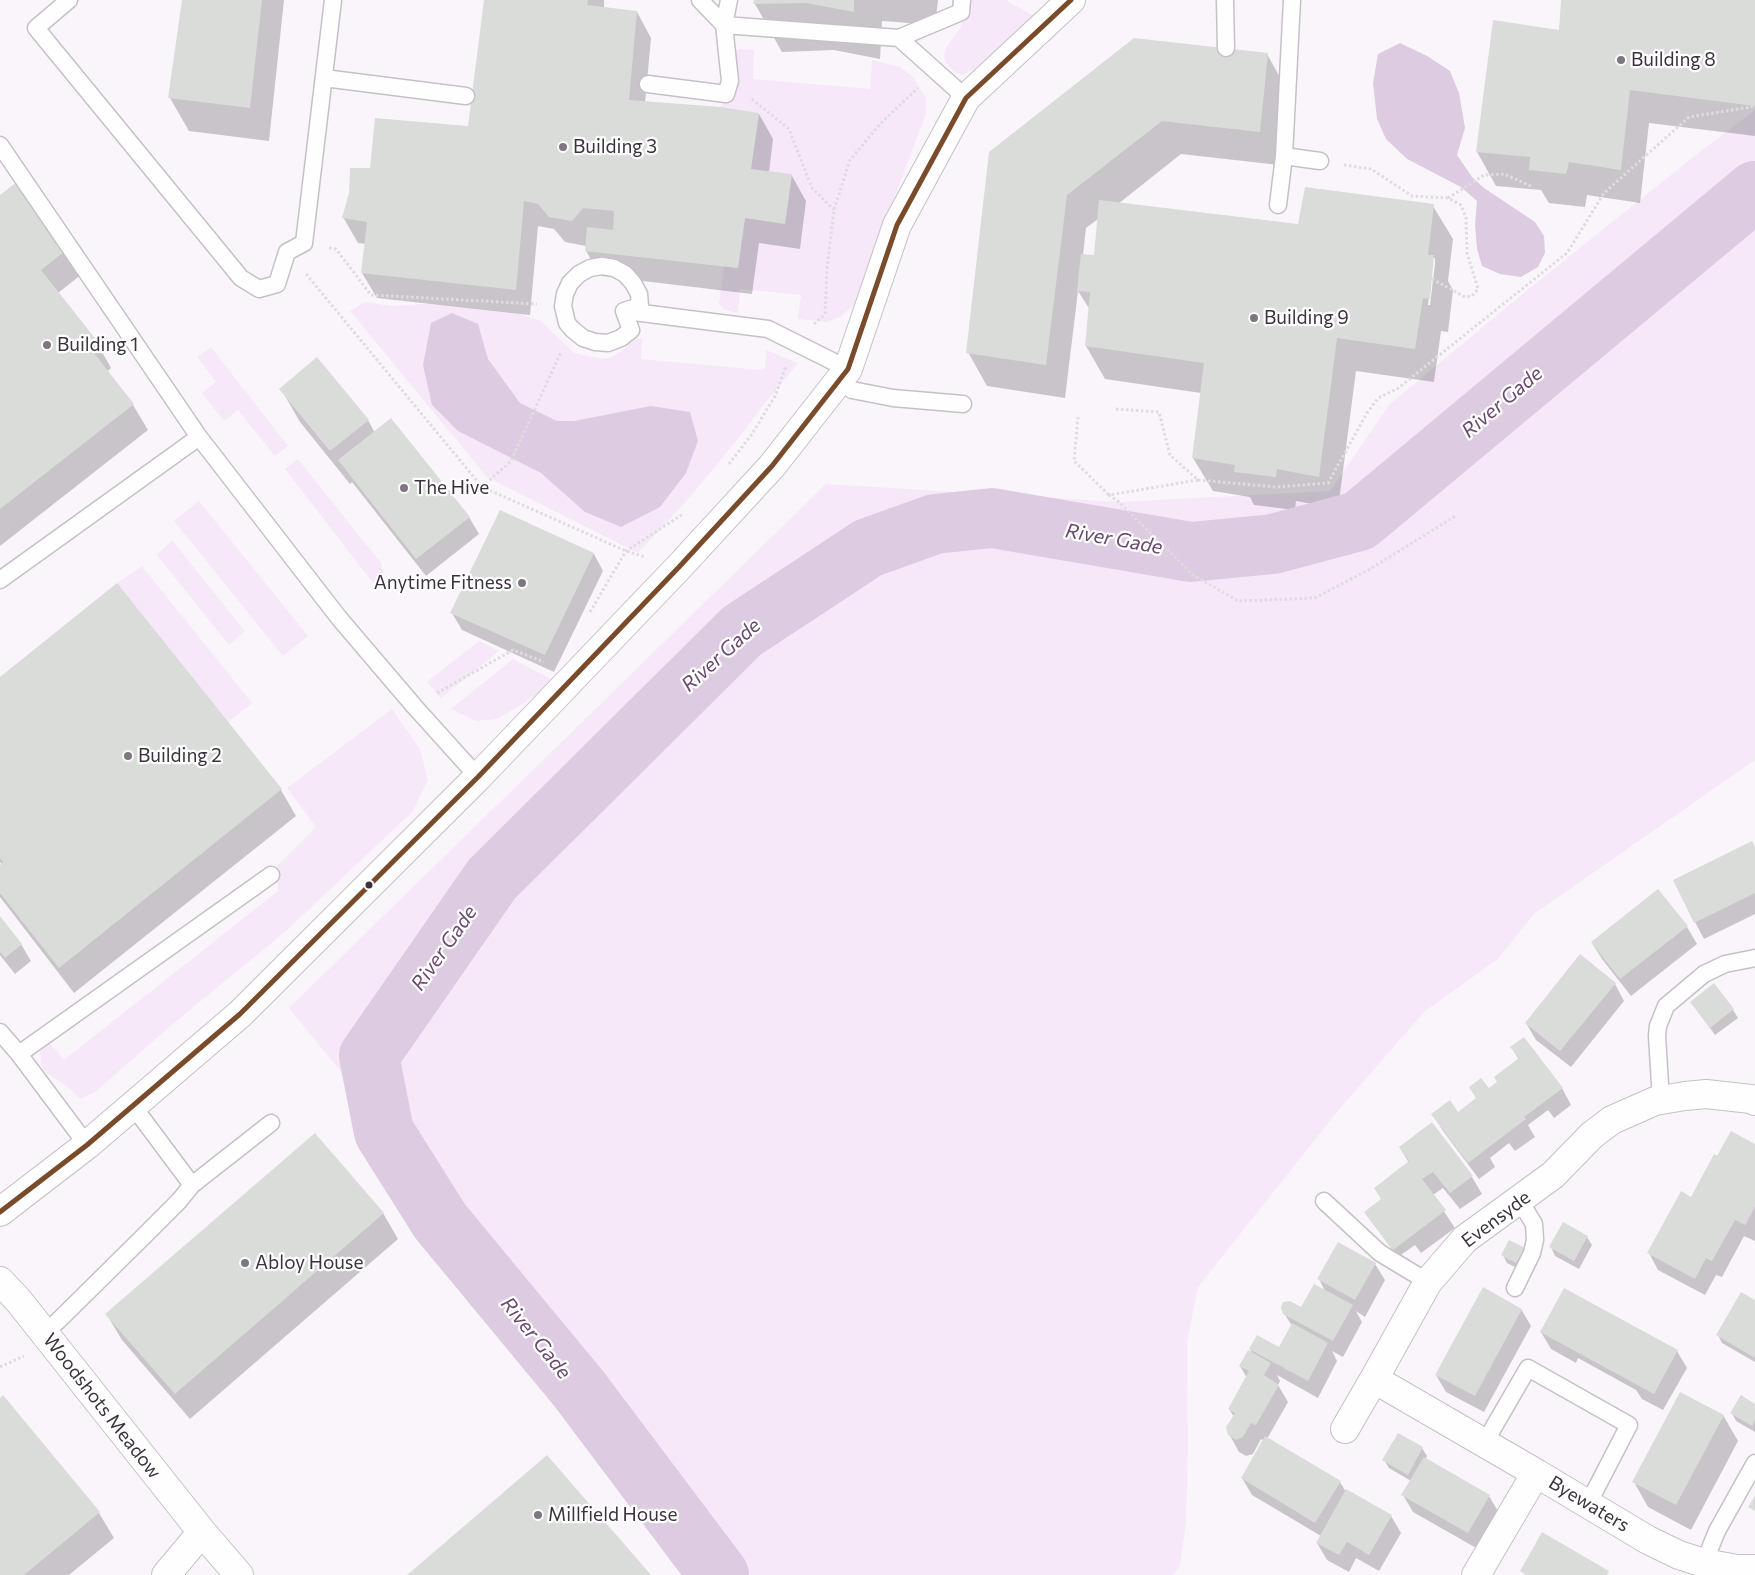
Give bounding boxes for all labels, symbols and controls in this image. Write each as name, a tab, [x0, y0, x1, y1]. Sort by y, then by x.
place label: Building 8	[1631, 49, 1716, 71]
marker: Building 8	[1615, 54, 1627, 66]
place label: Building 3	[573, 136, 657, 158]
marker: Building 3	[557, 141, 569, 153]
place label: Building 9	[1264, 307, 1349, 329]
marker: Building 9	[1248, 312, 1260, 324]
place label: Building 1	[57, 334, 138, 356]
marker: Building 1	[41, 339, 53, 351]
water label: River Gade	[1457, 361, 1547, 443]
place label: The Hive	[414, 477, 489, 499]
marker: The Hive	[398, 482, 410, 494]
water label: River Gade	[1064, 519, 1164, 559]
place label: Anytime Fitness	[374, 572, 512, 594]
marker: Anytime Fitness	[516, 577, 528, 589]
water label: River Gade	[676, 613, 766, 697]
place label: Building 2	[138, 745, 222, 767]
marker: Building 2	[122, 750, 134, 762]
unlabelled marker	[364, 880, 374, 890]
water label: River Gade	[406, 901, 482, 995]
street label: Evensyde	[1457, 1186, 1535, 1252]
place label: Abloy House	[255, 1252, 364, 1274]
marker: Abloy House	[239, 1257, 251, 1269]
water label: River Gade	[496, 1292, 576, 1384]
street label: Woodshots Meadow	[38, 1329, 166, 1483]
street label: Byewaters	[1545, 1471, 1633, 1537]
place label: Millfield House	[548, 1504, 677, 1526]
marker: Millfield House	[532, 1509, 544, 1521]

